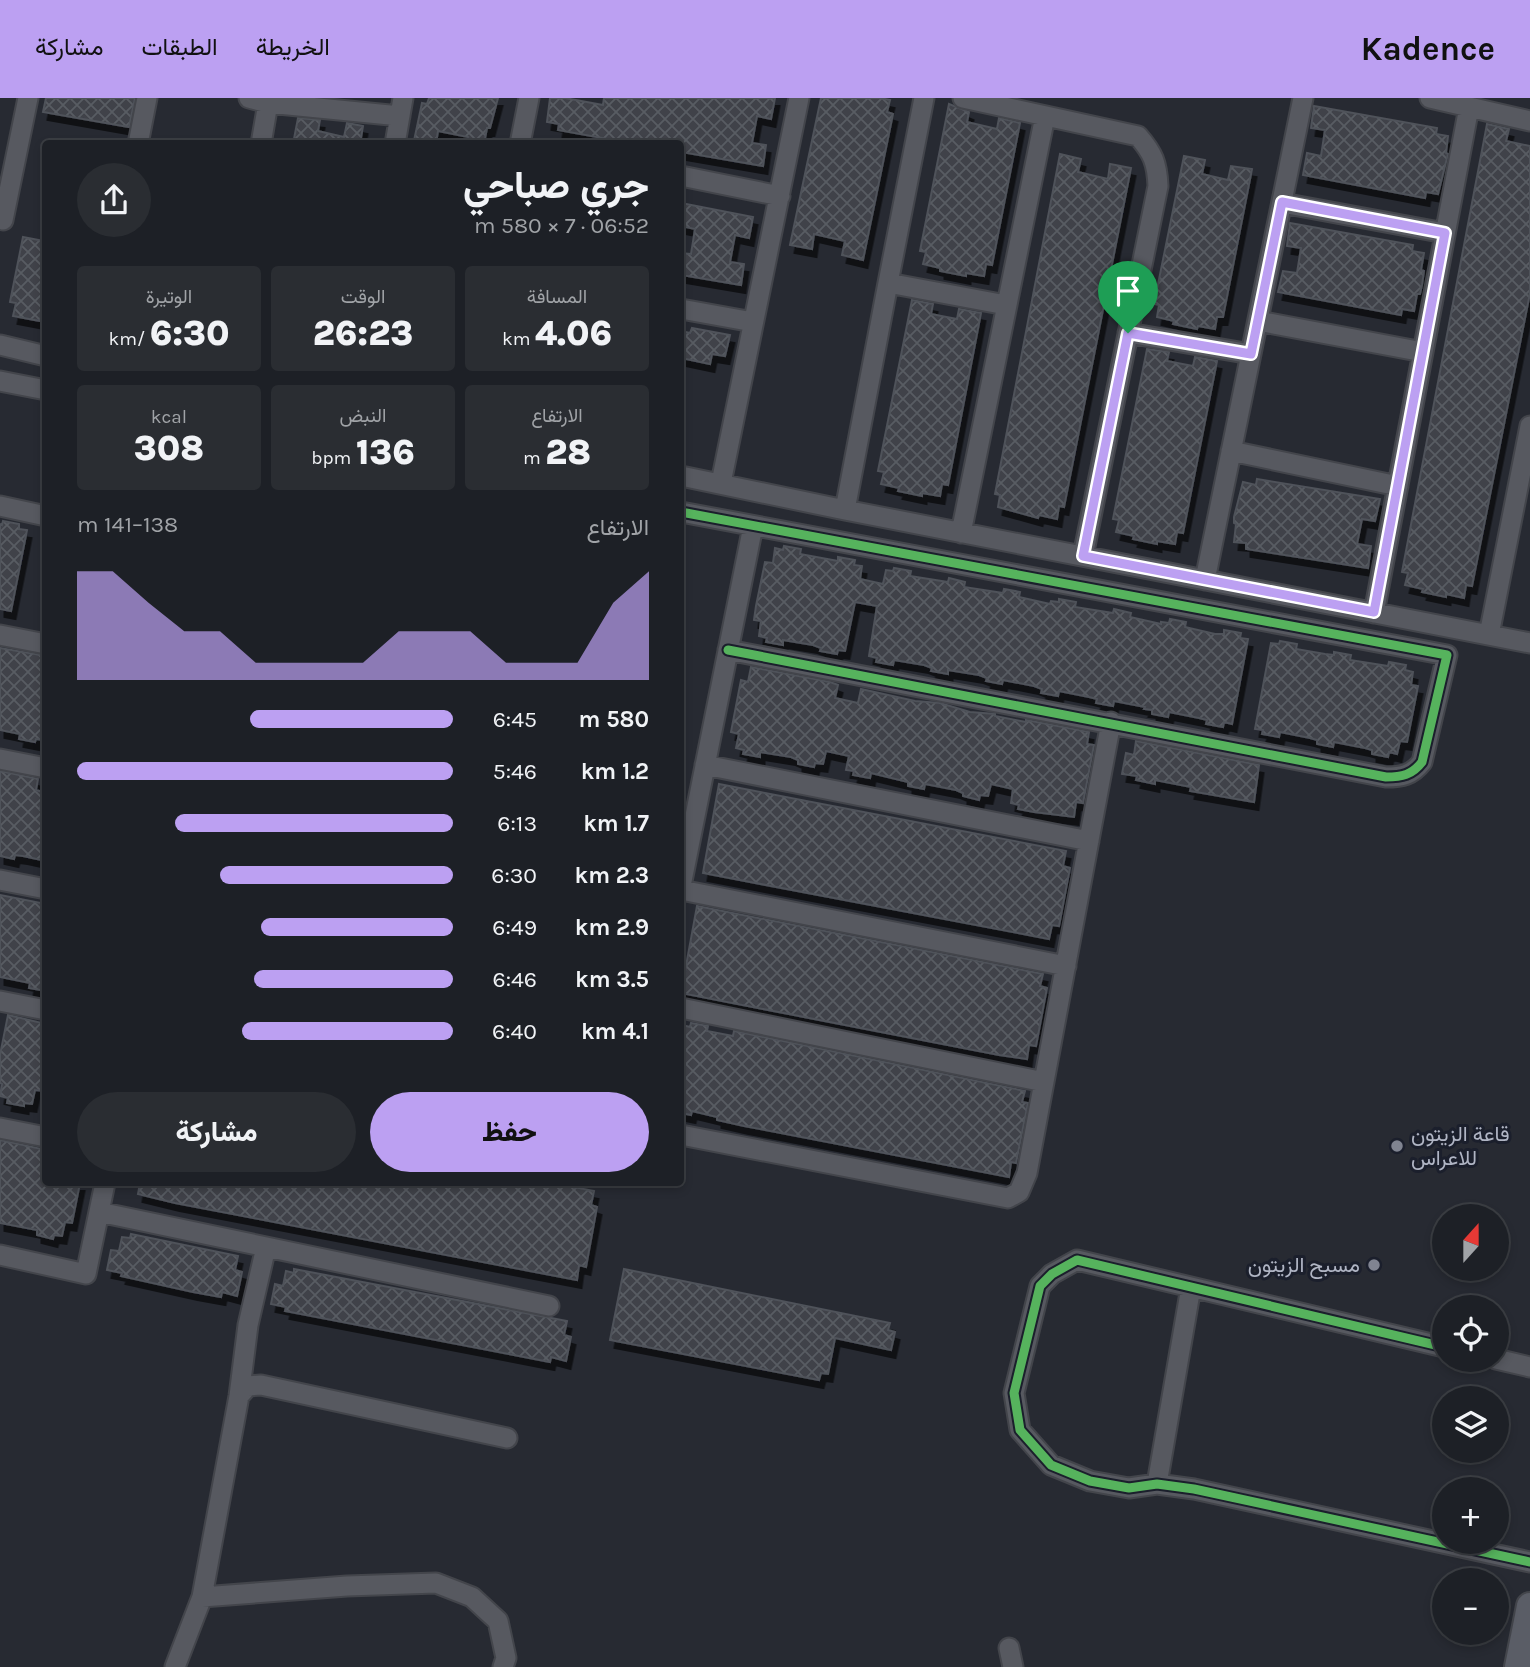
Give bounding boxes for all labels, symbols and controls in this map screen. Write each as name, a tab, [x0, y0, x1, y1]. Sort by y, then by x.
text: Kadence	[1361, 30, 1495, 68]
text: مشاركة	[35, 33, 103, 61]
text: الطبقات	[141, 33, 218, 61]
text: الخريطة	[256, 33, 330, 61]
button: share	[77, 163, 151, 237]
text: جري صباحي	[463, 163, 649, 208]
text: 06:52 · 7 × 580 m	[474, 212, 649, 239]
pin	[1098, 261, 1158, 333]
icon: arrive	[1109, 272, 1147, 310]
text: الوتيرة	[146, 286, 192, 308]
text: الوقت	[341, 286, 385, 308]
text: المسافة	[527, 286, 587, 308]
text: 6:30	[150, 313, 230, 354]
text: 26:23	[313, 313, 413, 354]
text: 4.06	[535, 313, 612, 354]
text: /km	[108, 328, 150, 350]
text: km	[502, 328, 535, 350]
text: النبض	[339, 405, 387, 427]
text: الارتفاع	[531, 405, 583, 427]
text: kcal	[151, 406, 187, 428]
text: 308	[134, 428, 204, 469]
text: 136	[356, 432, 415, 473]
text: 28	[545, 432, 591, 473]
text: bpm	[311, 447, 356, 469]
text: m	[523, 447, 545, 469]
text: 138–141 m	[77, 511, 178, 538]
text: الارتفاع	[587, 514, 649, 541]
text: 6:45	[493, 706, 537, 733]
text: 580 m	[579, 706, 649, 733]
text: 5:46	[493, 758, 537, 785]
text: 1.2 km	[581, 758, 649, 785]
text: 6:13	[497, 810, 537, 837]
text: 1.7 km	[583, 810, 649, 837]
text: 6:30	[491, 862, 537, 889]
text: 2.3 km	[575, 862, 649, 889]
text: 6:49	[492, 914, 537, 941]
text: 2.9 km	[575, 914, 649, 941]
text: 6:46	[493, 966, 537, 993]
text: 3.5 km	[575, 966, 649, 993]
text: 6:40	[492, 1018, 537, 1045]
text: 4.1 km	[581, 1018, 649, 1045]
button: مشاركة	[77, 1092, 356, 1172]
button: حفظ	[370, 1092, 649, 1172]
place label: قاعة الزيتون للاعراس	[1411, 1122, 1510, 1171]
marker: قاعة الزيتون للاعراس	[1389, 1138, 1405, 1154]
north arrow	[1432, 1204, 1508, 1281]
map controls	[1432, 1204, 1509, 1645]
place label: مسبح الزيتون	[1248, 1253, 1360, 1279]
marker: مسبح الزيتون	[1366, 1257, 1382, 1273]
button: locate	[1432, 1295, 1509, 1372]
button: layers	[1432, 1386, 1509, 1463]
button: +	[1432, 1477, 1509, 1554]
button: −	[1432, 1568, 1509, 1645]

